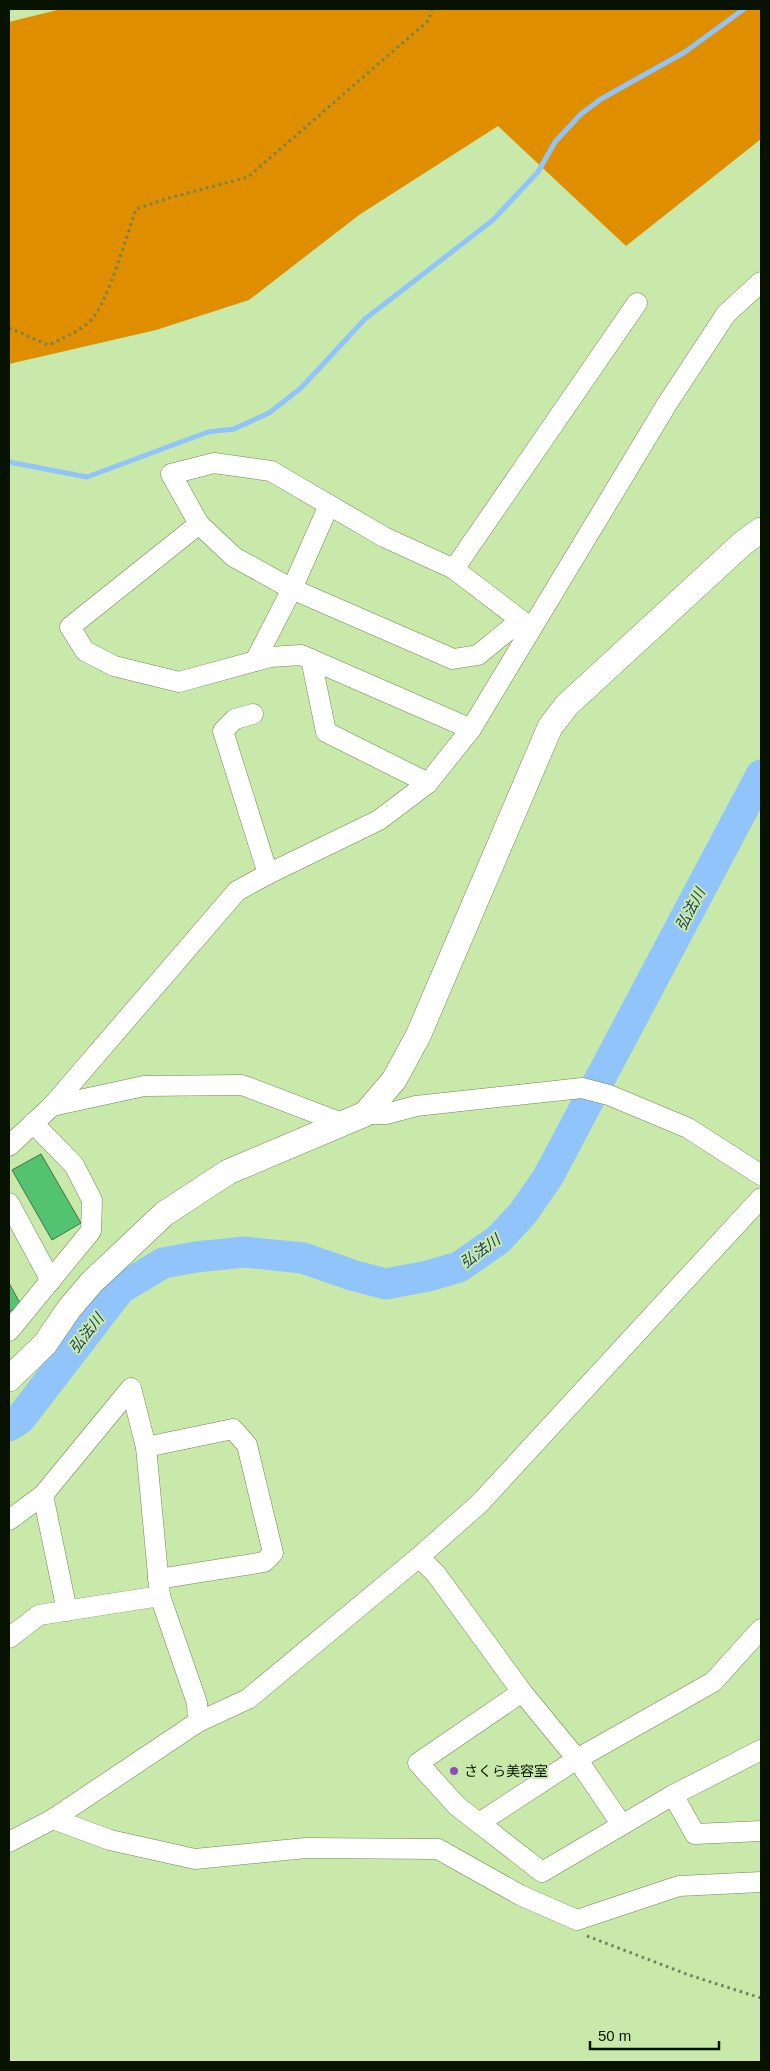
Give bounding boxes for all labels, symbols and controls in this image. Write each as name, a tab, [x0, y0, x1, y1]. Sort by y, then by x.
water label: 弘法川	[672, 883, 709, 933]
water label: 弘法川	[457, 1230, 505, 1271]
water label: 弘法川	[65, 1308, 108, 1356]
place label: さくら美容室	[464, 1763, 548, 1779]
marker: さくら美容室	[448, 1765, 460, 1777]
scale bar	[590, 2018, 719, 2050]
text: 50 m	[598, 2027, 631, 2044]

